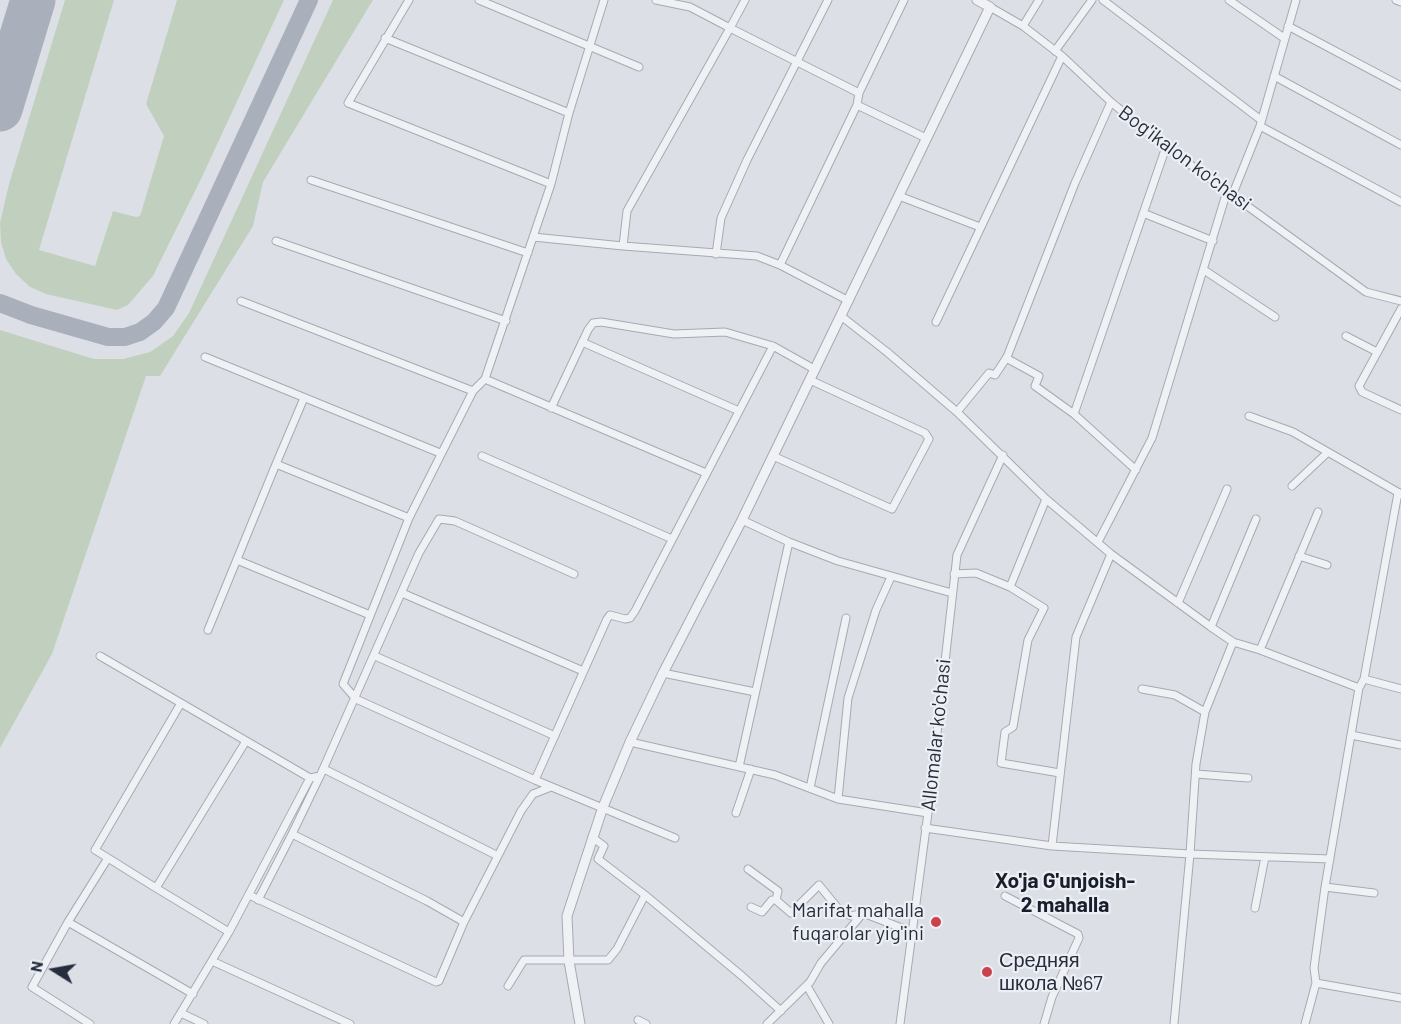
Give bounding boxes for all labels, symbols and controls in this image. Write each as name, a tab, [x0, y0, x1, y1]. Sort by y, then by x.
street label: Bog'ikalon ko'chasi	[1114, 100, 1256, 216]
street label: Allomalar ko'chasi	[916, 658, 956, 812]
district label: Xo'ja G'unjoish- 2 mahalla	[995, 868, 1135, 918]
place label: Marifat mahalla fuqarolar yig'ini	[792, 898, 924, 945]
marker: Marifat mahalla fuqarolar yig'ini	[929, 915, 943, 929]
north arrow	[24, 940, 84, 1000]
place label: Средняя школа №67	[999, 948, 1103, 995]
text: N	[25, 959, 46, 974]
marker: Средняя школа №67	[980, 965, 994, 979]

